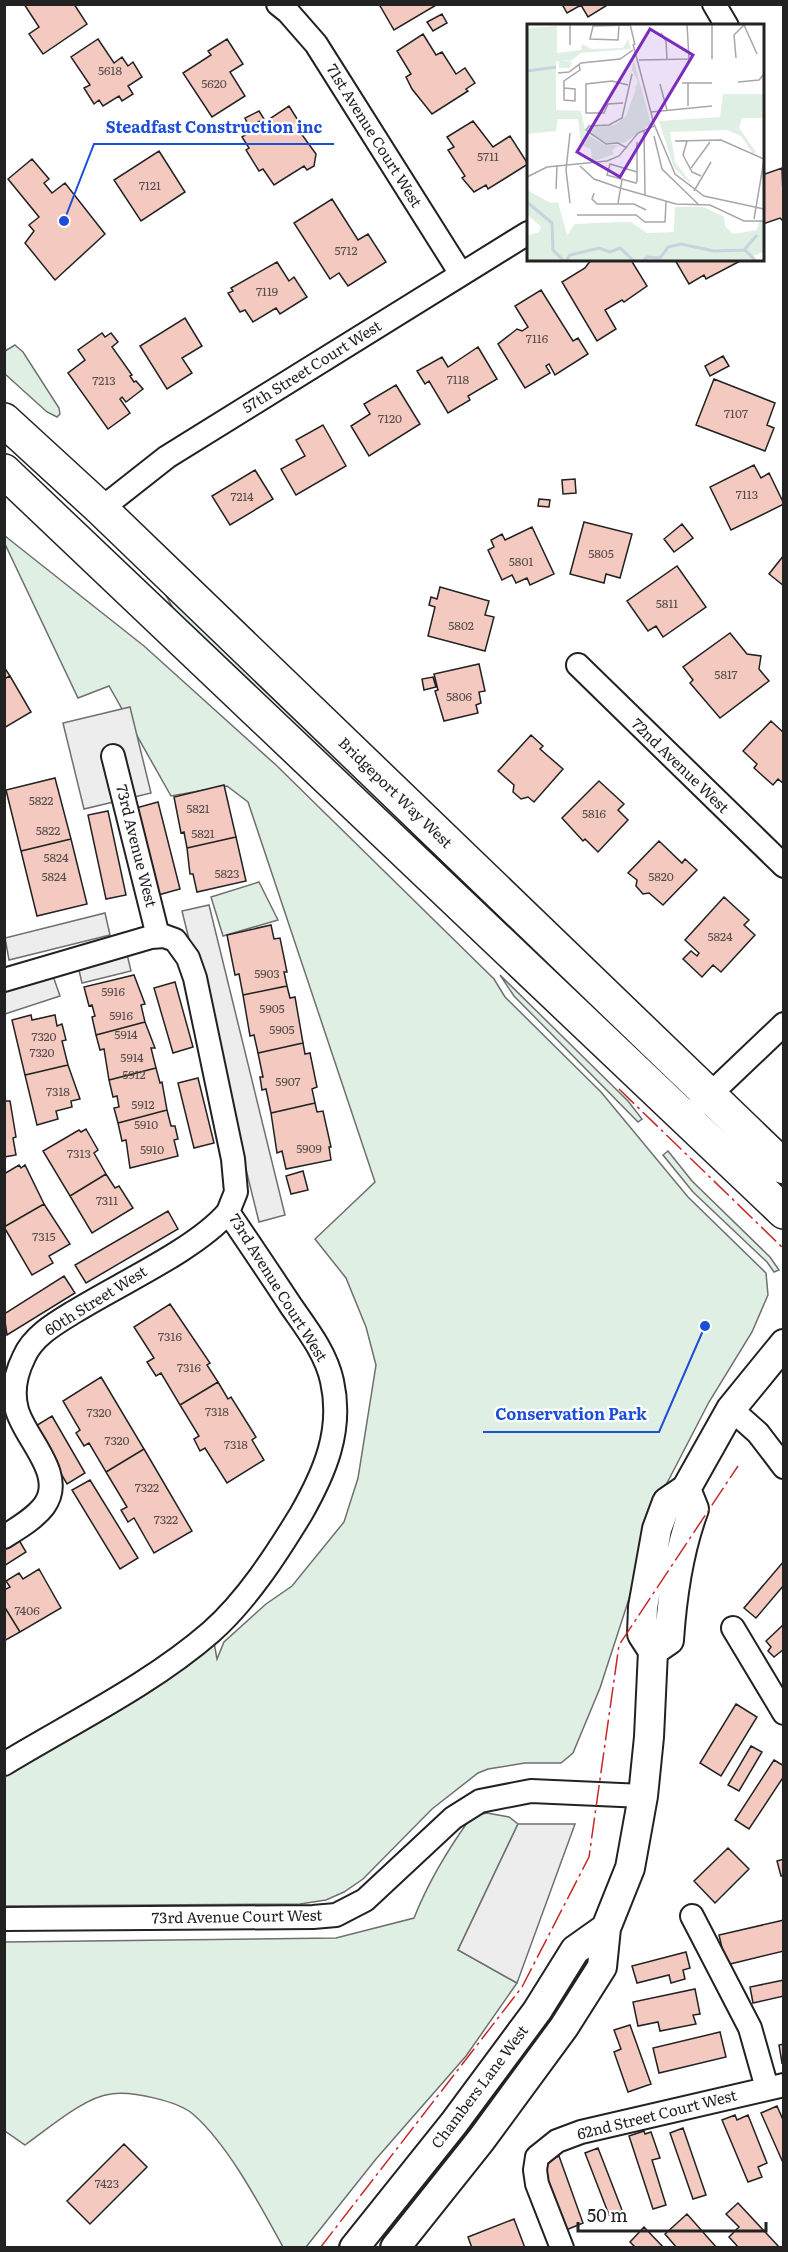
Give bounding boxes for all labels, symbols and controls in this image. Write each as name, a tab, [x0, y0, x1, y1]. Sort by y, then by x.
inset map	[527, 24, 764, 261]
street label: 71st Avenue Court West	[322, 59, 429, 211]
house number: 5618	[98, 61, 122, 79]
house number: 5620	[201, 74, 227, 92]
callout: Steadfast Construction inc	[94, 110, 334, 144]
text: Steadfast Construction inc	[106, 114, 323, 138]
house number: 5711	[477, 147, 499, 165]
house number: 7121	[139, 176, 161, 194]
house number: 5712	[334, 241, 358, 259]
house number: 7119	[256, 282, 278, 300]
street label: 57th Street Court West	[237, 314, 385, 418]
house number: 7116	[526, 329, 549, 347]
house number: 7118	[447, 370, 470, 388]
house number: 7213	[92, 371, 116, 389]
house number: 7107	[724, 404, 748, 422]
house number: 7120	[378, 409, 402, 427]
house number: 7113	[736, 485, 758, 503]
house number: 7214	[230, 487, 254, 505]
house number: 5805	[588, 544, 614, 562]
house number: 5801	[509, 552, 533, 570]
house number: 5811	[656, 594, 678, 612]
house number: 5802	[448, 616, 474, 634]
house number: 5817	[714, 665, 738, 683]
house number: 5806	[446, 687, 473, 705]
street label: 72nd Avenue West	[627, 712, 735, 818]
street label: Bridgeport Way West	[334, 731, 458, 853]
street label: 73rd Avenue West	[111, 782, 164, 909]
house number: 5822	[29, 791, 53, 809]
house number: 5821	[186, 799, 210, 817]
house number: 5816	[582, 804, 607, 822]
house number: 5822	[36, 821, 60, 839]
house number: 5821	[191, 824, 215, 842]
house number: 5824	[43, 848, 69, 866]
house number: 5823	[214, 864, 240, 882]
house number: 5824	[41, 867, 67, 885]
house number: 5820	[648, 867, 674, 885]
house number: 5824	[707, 927, 733, 945]
house number: 5903	[254, 964, 280, 982]
house number: 5916	[101, 982, 125, 1000]
house number: 5905	[259, 999, 285, 1017]
house number: 5916	[109, 1006, 133, 1024]
house number: 5905	[269, 1020, 295, 1038]
house number: 5914	[114, 1025, 138, 1043]
house number: 7320	[31, 1027, 57, 1045]
house number: 7320	[29, 1043, 55, 1061]
house number: 5914	[120, 1048, 144, 1066]
house number: 5912	[122, 1065, 146, 1083]
house number: 5907	[275, 1072, 301, 1090]
house number: 7318	[46, 1082, 70, 1100]
house number: 5912	[131, 1095, 155, 1113]
house number: 5910	[134, 1115, 158, 1133]
house number: 5909	[296, 1139, 322, 1157]
house number: 5910	[140, 1140, 164, 1158]
house number: 7313	[67, 1144, 91, 1162]
house number: 7311	[96, 1191, 118, 1209]
street label: 73rd Avenue Court West	[224, 1209, 334, 1366]
house number: 7315	[32, 1227, 56, 1245]
street label: 60th Street West	[40, 1259, 151, 1340]
house number: 7316	[158, 1327, 182, 1345]
house number: 7316	[177, 1358, 201, 1376]
callout: Conservation Park	[483, 1398, 659, 1432]
text: Conservation Park	[495, 1401, 647, 1425]
house number: 7318	[205, 1402, 229, 1420]
house number: 7320	[86, 1403, 112, 1421]
house number: 7320	[104, 1431, 130, 1449]
house number: 7318	[224, 1435, 248, 1453]
house number: 7322	[135, 1478, 159, 1496]
house number: 7322	[154, 1510, 178, 1528]
house number: 7406	[14, 1601, 40, 1619]
street label: 73rd Avenue Court West	[152, 1903, 322, 1928]
street label: Chambers Lane West	[425, 2020, 533, 2153]
street label: 62nd Street Court West	[574, 2083, 739, 2145]
house number: 7423	[95, 2174, 119, 2192]
scale bar	[578, 2195, 766, 2233]
text: 50 m	[587, 2201, 628, 2228]

